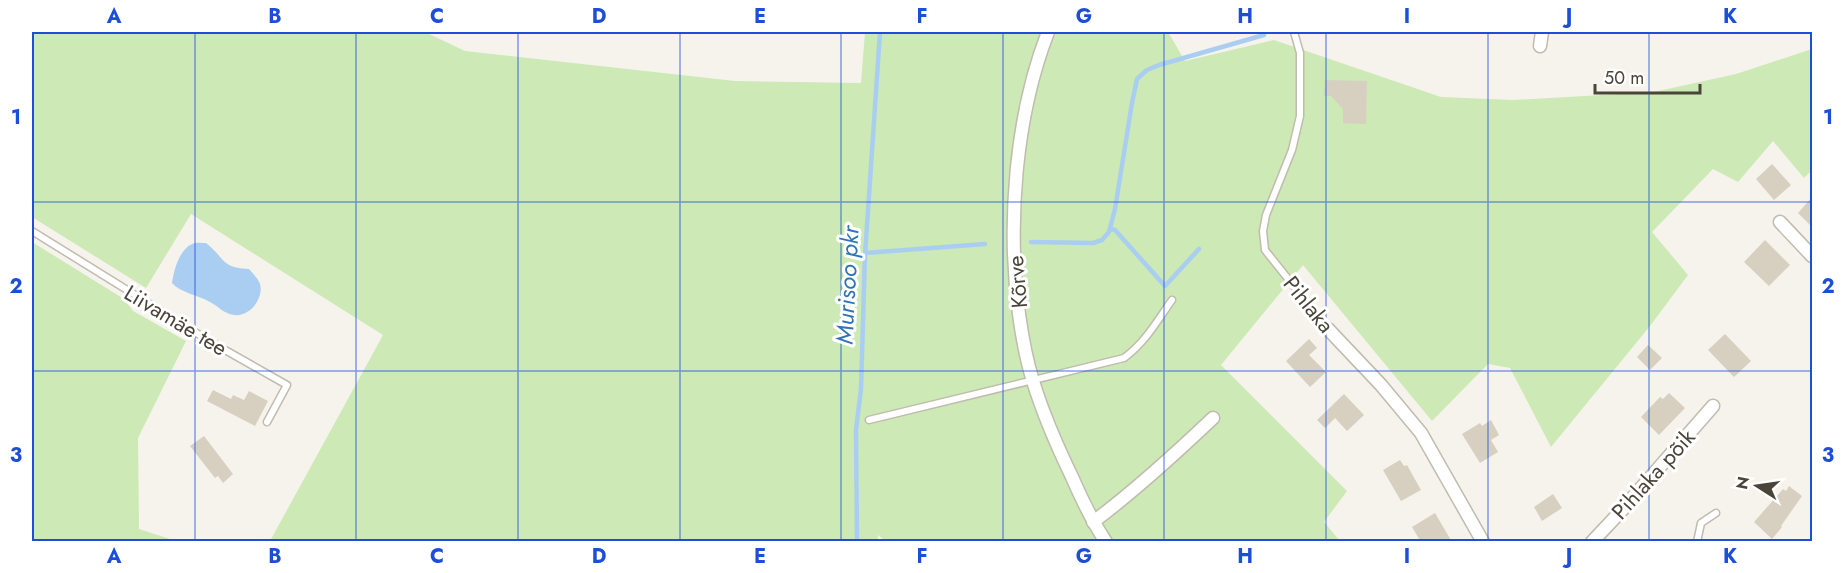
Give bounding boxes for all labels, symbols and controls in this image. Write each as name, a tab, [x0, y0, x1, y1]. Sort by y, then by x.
text: A	[106, 2, 122, 31]
text: B	[268, 2, 282, 31]
text: C	[430, 2, 444, 31]
text: D	[592, 2, 606, 31]
text: E	[754, 2, 766, 31]
text: F	[916, 2, 928, 31]
text: G	[1076, 2, 1092, 31]
text: H	[1237, 2, 1253, 31]
text: I	[1404, 2, 1410, 31]
text: J	[1562, 2, 1572, 31]
text: K	[1723, 2, 1737, 31]
scale bar	[1595, 57, 1700, 95]
text: 50 m	[1604, 65, 1644, 91]
text: 1	[11, 103, 21, 132]
text: 1	[1823, 103, 1833, 132]
water label: Murisoo pkr	[826, 223, 868, 345]
street label: Kõrve	[999, 254, 1035, 310]
street label: Pihlaka	[1276, 269, 1342, 339]
text: 2	[9, 272, 23, 301]
text: 2	[1821, 272, 1835, 301]
street label: Liivamäe tee	[118, 277, 234, 363]
street label: Pihlaka põik	[1604, 422, 1702, 526]
text: 3	[10, 441, 22, 470]
text: 3	[1822, 441, 1834, 470]
north arrow	[1727, 456, 1787, 516]
text: N	[1730, 474, 1755, 492]
text: A	[106, 542, 122, 571]
text: B	[268, 542, 282, 571]
text: C	[430, 542, 444, 571]
text: D	[592, 542, 606, 571]
text: E	[754, 542, 766, 571]
text: F	[916, 542, 928, 571]
text: G	[1076, 542, 1092, 571]
text: H	[1237, 542, 1253, 571]
text: I	[1404, 542, 1410, 571]
text: J	[1562, 542, 1572, 571]
text: K	[1723, 542, 1737, 571]

